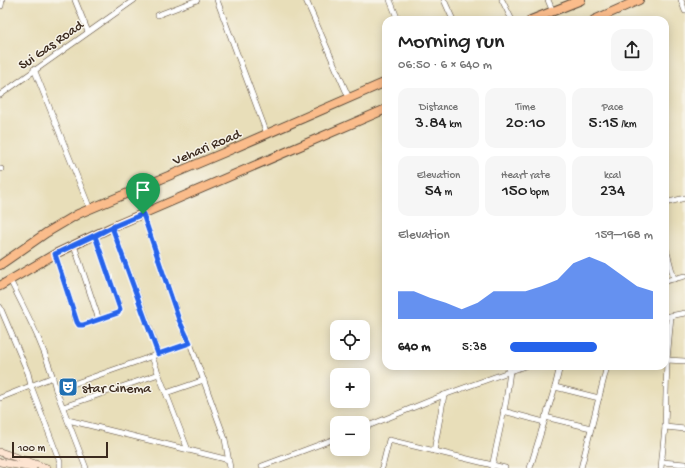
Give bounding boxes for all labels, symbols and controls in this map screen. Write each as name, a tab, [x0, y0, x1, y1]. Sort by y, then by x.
street label: Sui Gas Road	[16, 17, 89, 75]
button: share	[611, 29, 653, 71]
text: Morning run	[398, 30, 504, 56]
text: 06:50 · 6 × 640 m	[398, 58, 492, 73]
text: Distance	[419, 102, 458, 114]
text: Time	[515, 102, 536, 114]
text: Pace	[602, 102, 623, 114]
text: 3.84	[415, 114, 447, 134]
text: 20:10	[506, 114, 545, 134]
text: 5:15	[588, 114, 619, 134]
text: km	[447, 119, 462, 131]
text: /km	[619, 119, 637, 131]
street label: Vehari Road	[170, 126, 245, 171]
text: Elevation	[417, 170, 460, 182]
text: Heart rate	[501, 170, 550, 182]
text: kcal	[604, 170, 621, 182]
pin	[126, 173, 160, 214]
icon: arrive	[132, 179, 154, 201]
text: 54	[425, 182, 442, 202]
text: 150	[502, 182, 527, 202]
text: 234	[600, 182, 625, 202]
text: m	[442, 187, 452, 199]
text: bpm	[527, 187, 549, 199]
text: Elevation	[398, 228, 450, 243]
text: 159–168 m	[595, 228, 653, 243]
map controls	[330, 320, 370, 456]
button: locate	[330, 320, 370, 360]
text: 640 m	[398, 340, 430, 355]
text: 5:38	[462, 340, 487, 355]
button: +	[330, 368, 370, 408]
theatre icon: star Cinema	[57, 376, 79, 398]
place label: star Cinema	[82, 381, 152, 398]
button: −	[330, 416, 370, 456]
scale bar	[12, 440, 108, 459]
text: 100 m	[18, 443, 45, 455]

